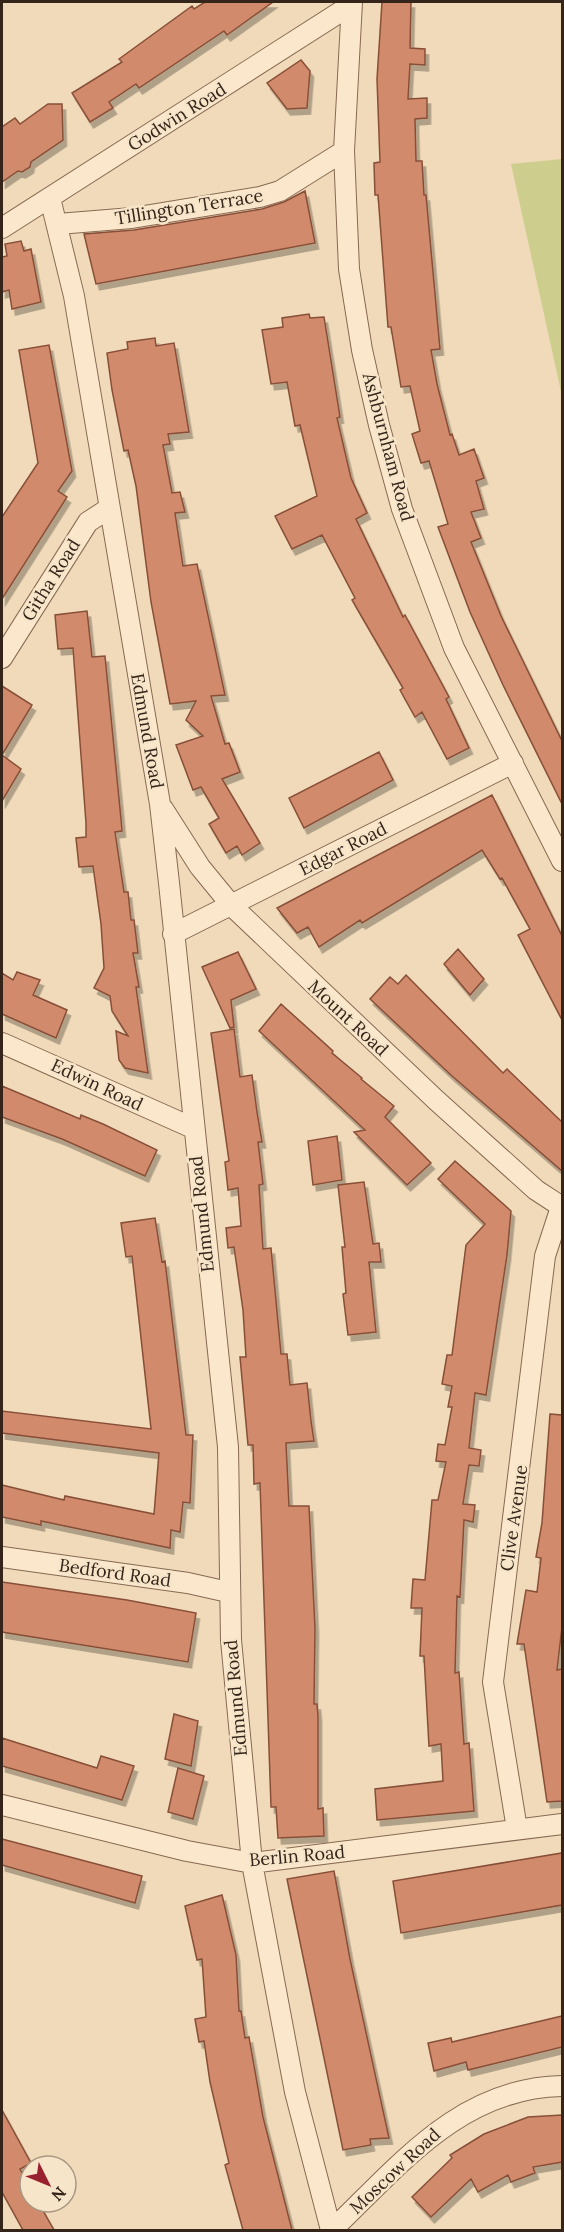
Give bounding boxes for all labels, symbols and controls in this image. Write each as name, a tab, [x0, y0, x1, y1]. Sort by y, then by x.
street label: Godwin Road	[123, 77, 230, 156]
street label: Tillington Terrace	[113, 183, 265, 230]
street label: Ashburnham Road	[357, 369, 419, 524]
street label: Githa Road	[16, 534, 85, 625]
street label: Edmund Road	[126, 671, 169, 791]
street label: Edgar Road	[295, 817, 391, 880]
street label: Mount Road	[303, 974, 394, 1061]
street label: Edwin Road	[48, 1053, 147, 1116]
street label: Edmund Road	[184, 1154, 219, 1273]
street label: Clive Avenue	[495, 1463, 532, 1573]
street label: Bedford Road	[57, 1553, 173, 1592]
street label: Edmund Road	[219, 1639, 252, 1757]
street label: Berlin Road	[248, 1840, 346, 1871]
street label: Moscow Road	[344, 2123, 445, 2219]
north arrow	[18, 2154, 78, 2214]
text: N	[47, 2183, 71, 2206]

